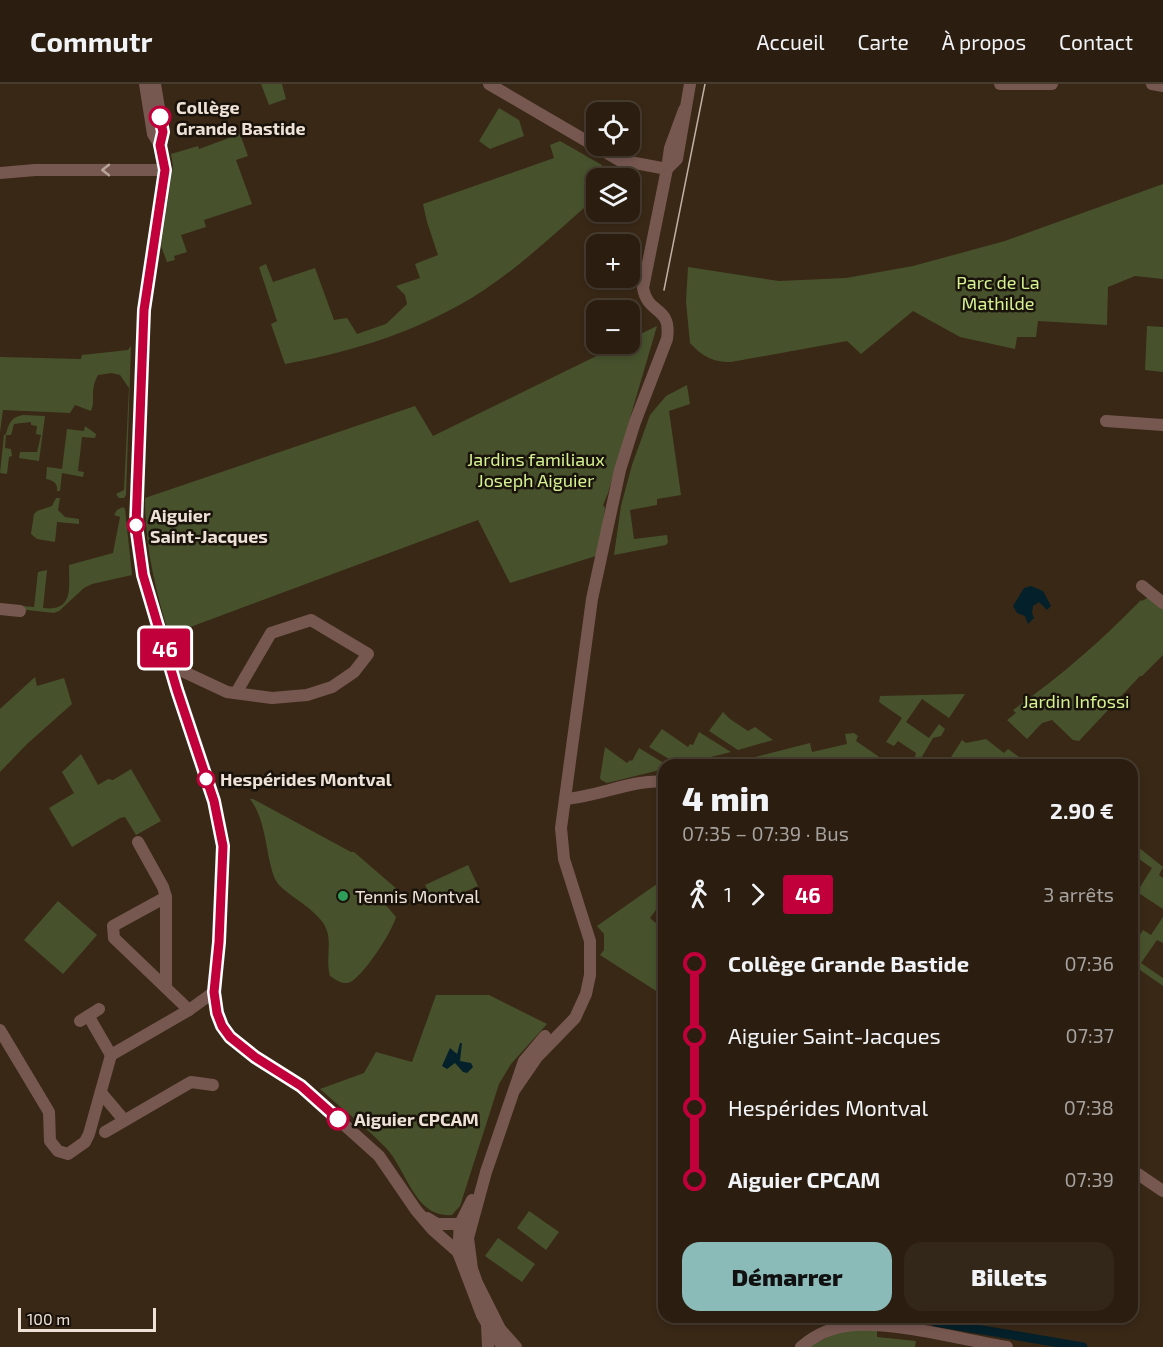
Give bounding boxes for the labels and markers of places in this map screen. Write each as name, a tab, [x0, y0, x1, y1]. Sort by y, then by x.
place label: Collège Grande Bastide	[176, 96, 306, 139]
marker: Collège Grande Bastide	[149, 106, 171, 128]
place label: Aiguier Saint-Jacques	[150, 504, 268, 547]
marker: Aiguier Saint-Jacques	[127, 516, 145, 534]
place label: Hespérides Montval	[220, 768, 392, 790]
marker: Hespérides Montval	[197, 770, 215, 788]
place label: Tennis Montval	[355, 885, 480, 907]
marker: Tennis Montval	[336, 889, 350, 903]
marker: Aiguier CPCAM	[327, 1108, 349, 1130]
place label: Aiguier CPCAM	[354, 1108, 479, 1130]

